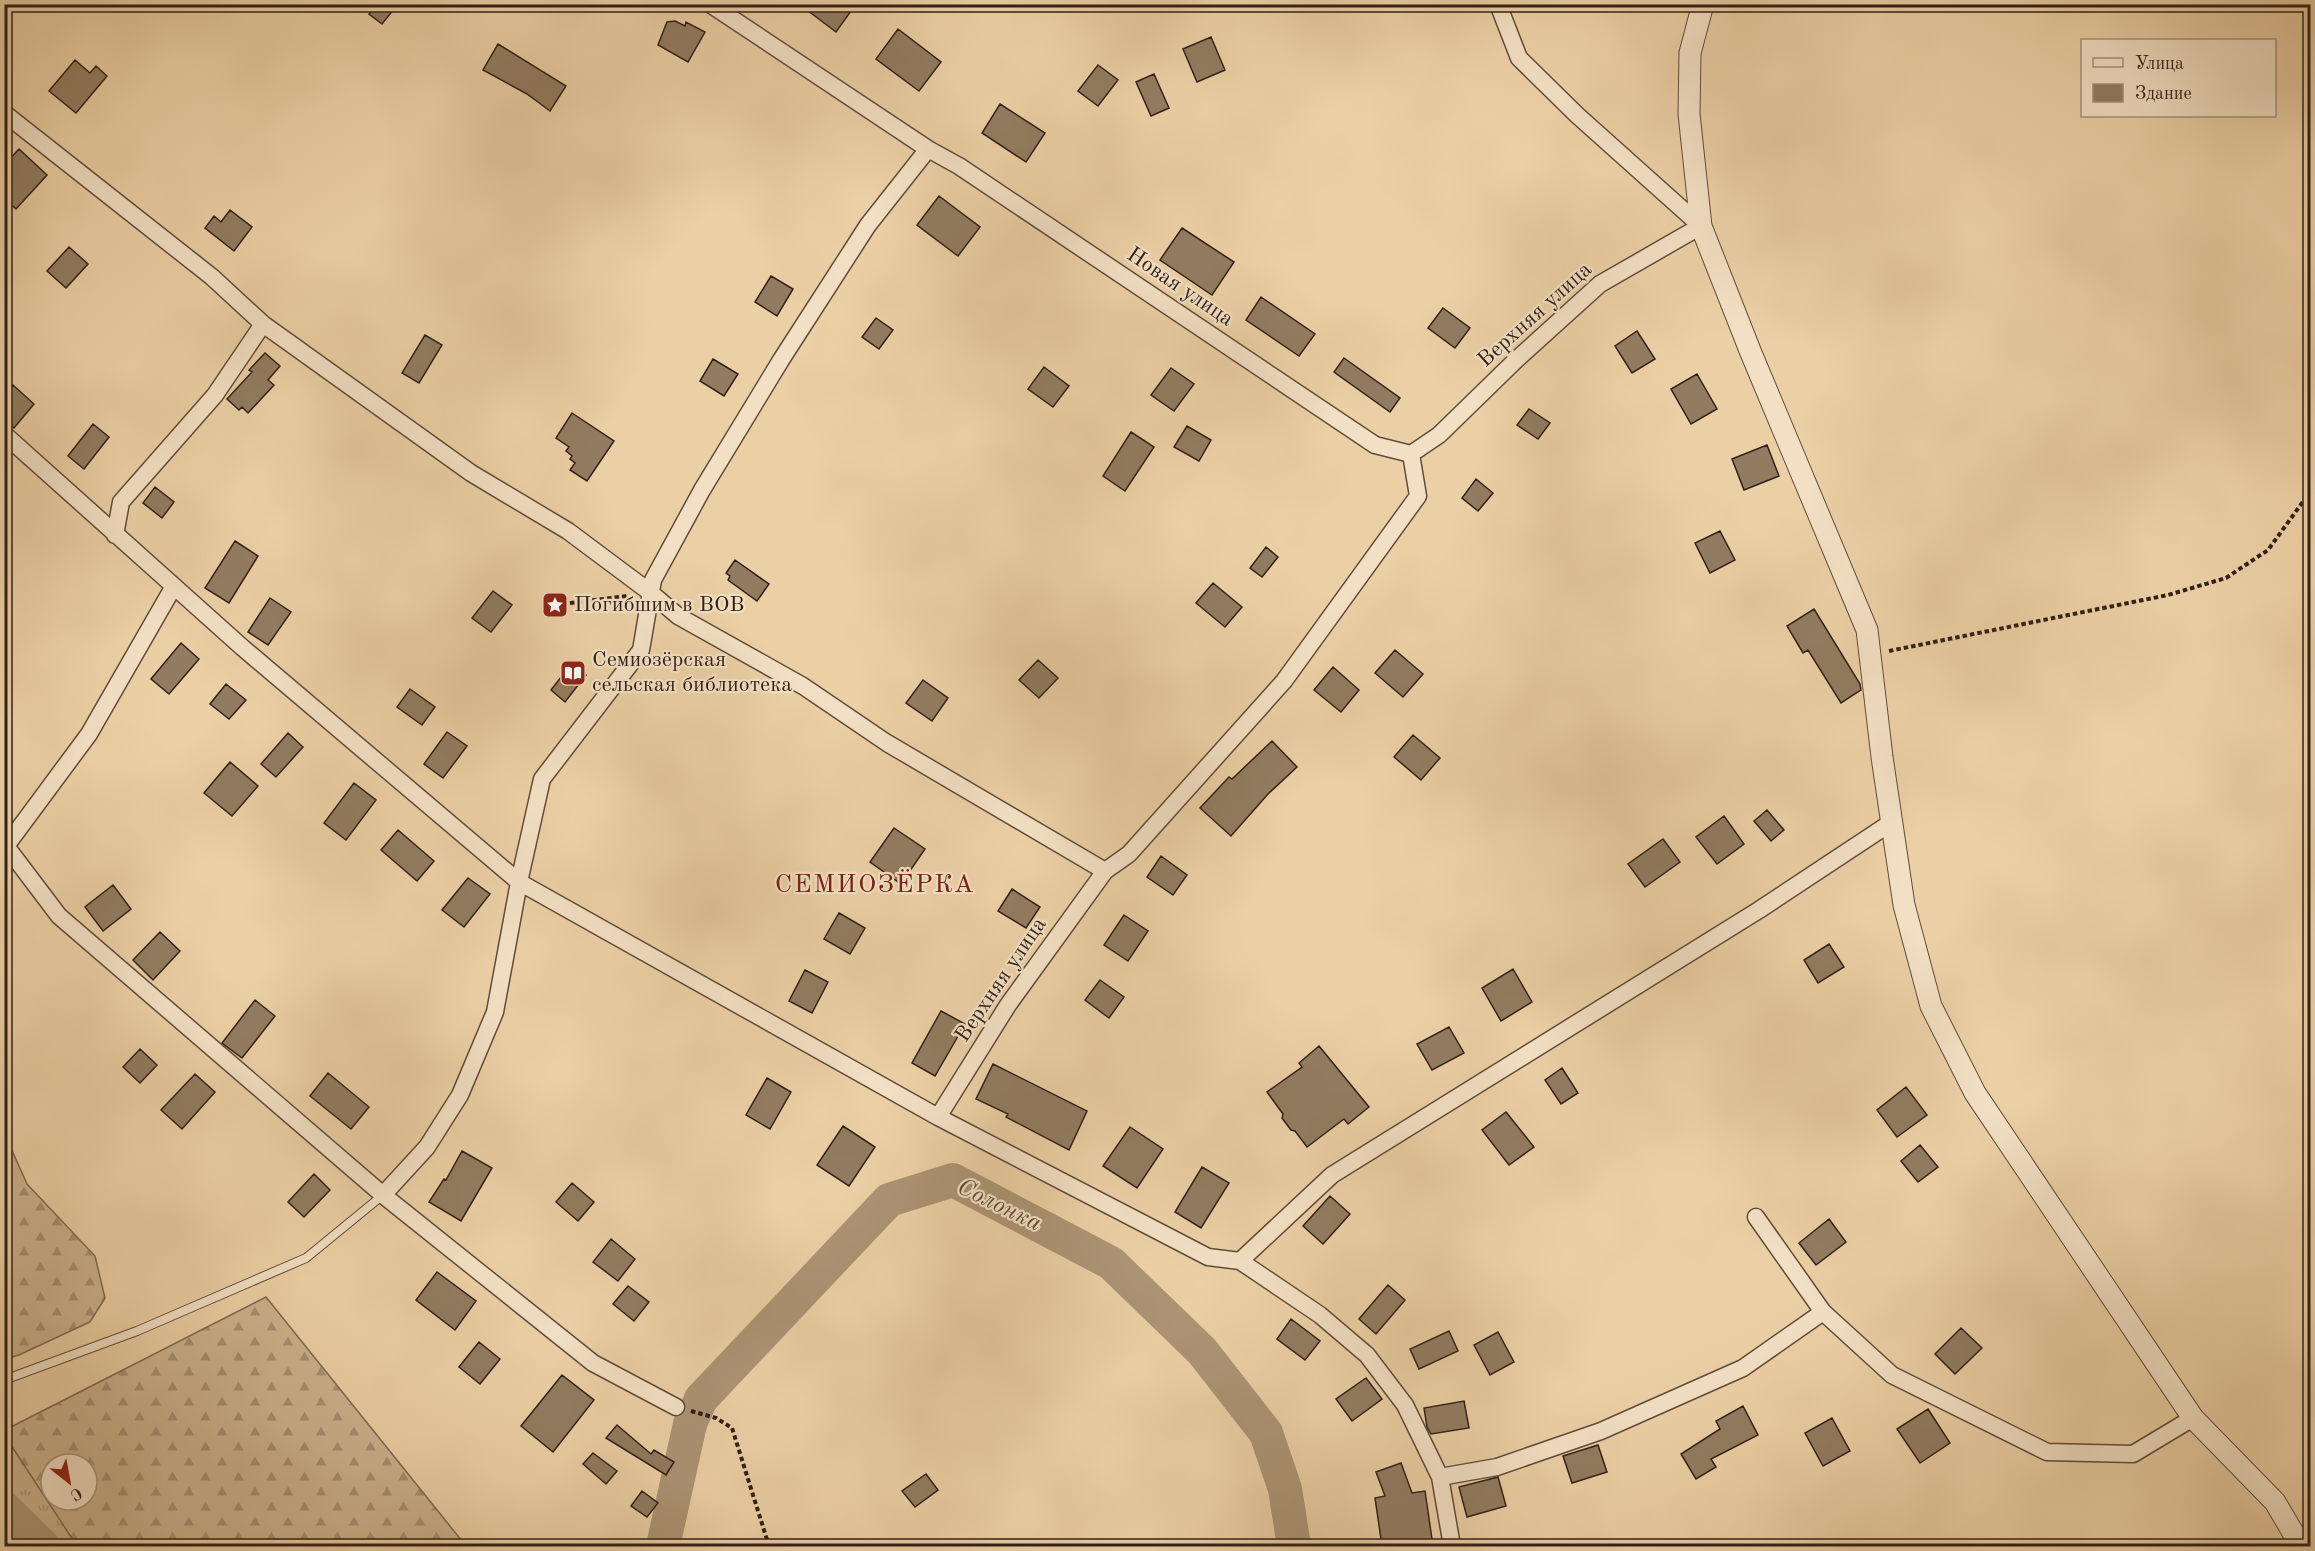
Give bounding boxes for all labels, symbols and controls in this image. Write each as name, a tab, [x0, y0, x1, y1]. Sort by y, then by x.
legend	[2081, 39, 2276, 117]
text: Улица	[2135, 55, 2184, 73]
text: Здание	[2135, 85, 2192, 103]
street label: Новая улица	[1123, 243, 1237, 331]
street label: Верхняя улица	[1474, 258, 1596, 372]
place icon: Погибшим в ВОВ	[540, 590, 570, 620]
place label: Погибшим в ВОВ	[574, 594, 745, 616]
place label: Семиозёрская сельская библиотека	[592, 649, 792, 696]
library icon: Семиозёрская сельская библиотека	[558, 658, 588, 688]
district label: СЕМИОЗЁРКА	[775, 869, 975, 898]
street label: Верхняя улица	[951, 914, 1051, 1046]
water label: Солонка	[953, 1175, 1045, 1237]
north arrow	[39, 1452, 99, 1512]
text: С	[67, 1484, 84, 1503]

